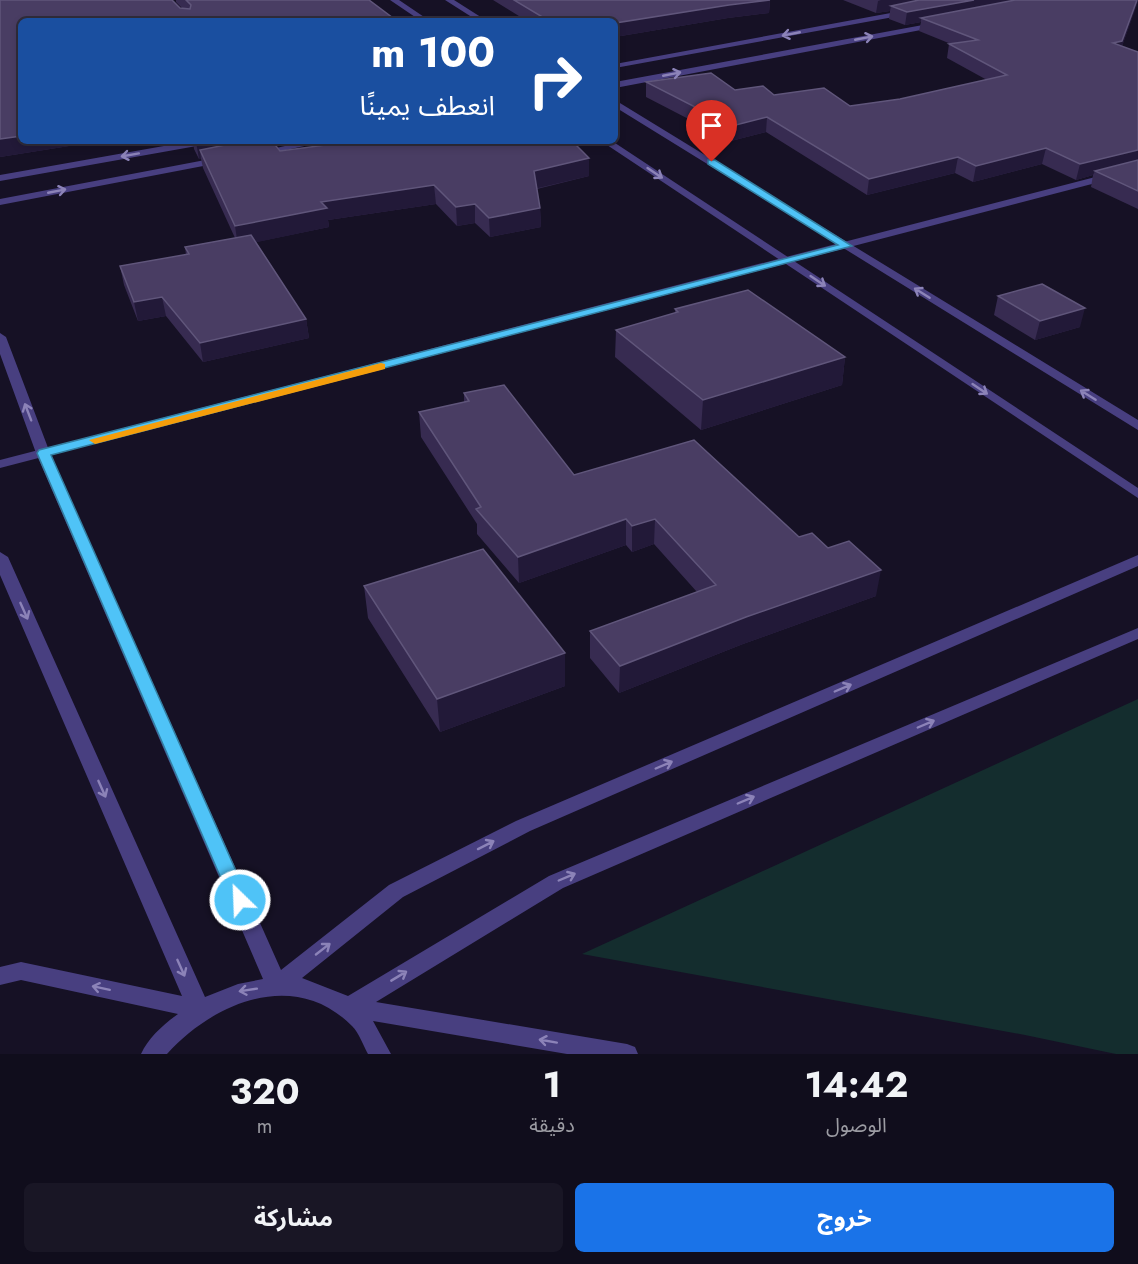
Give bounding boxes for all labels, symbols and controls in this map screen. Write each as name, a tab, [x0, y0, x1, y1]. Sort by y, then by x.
text: 100 m	[371, 22, 495, 83]
one-way arrow	[781, 29, 801, 40]
one-way arrow	[854, 32, 873, 43]
icon: right	[516, 42, 594, 120]
one-way arrow	[662, 68, 682, 79]
text: انعطف يمينًا	[359, 86, 495, 125]
pin	[686, 100, 737, 162]
icon: arrive	[695, 109, 728, 142]
one-way arrow	[120, 150, 140, 161]
one-way arrow	[646, 168, 663, 180]
one-way arrow	[47, 185, 67, 196]
one-way arrow	[809, 275, 826, 288]
one-way arrow	[914, 286, 931, 298]
one-way arrow	[971, 383, 988, 395]
one-way arrow	[1080, 389, 1097, 401]
one-way arrow	[22, 403, 33, 422]
one-way arrow	[18, 601, 30, 619]
one-way arrow	[834, 682, 852, 693]
one-way arrow	[916, 717, 934, 729]
one-way arrow	[655, 759, 673, 770]
one-way arrow	[97, 780, 108, 798]
one-way arrow	[737, 794, 755, 805]
one-way arrow	[477, 839, 495, 850]
position arrow	[208, 868, 272, 932]
one-way arrow	[558, 871, 576, 882]
one-way arrow	[314, 943, 330, 956]
one-way arrow	[175, 958, 187, 976]
one-way arrow	[390, 970, 407, 982]
one-way arrow	[91, 982, 111, 993]
one-way arrow	[238, 985, 258, 996]
one-way arrow	[539, 1035, 559, 1046]
text: 1	[543, 1058, 561, 1110]
text: 14:42	[805, 1058, 908, 1110]
text: 320	[230, 1065, 300, 1117]
text: دقيقة	[529, 1111, 575, 1140]
text: الوصول	[826, 1111, 887, 1140]
text: m	[257, 1112, 272, 1141]
button: مشاركة	[24, 1183, 563, 1252]
button: خروج	[575, 1183, 1114, 1252]

